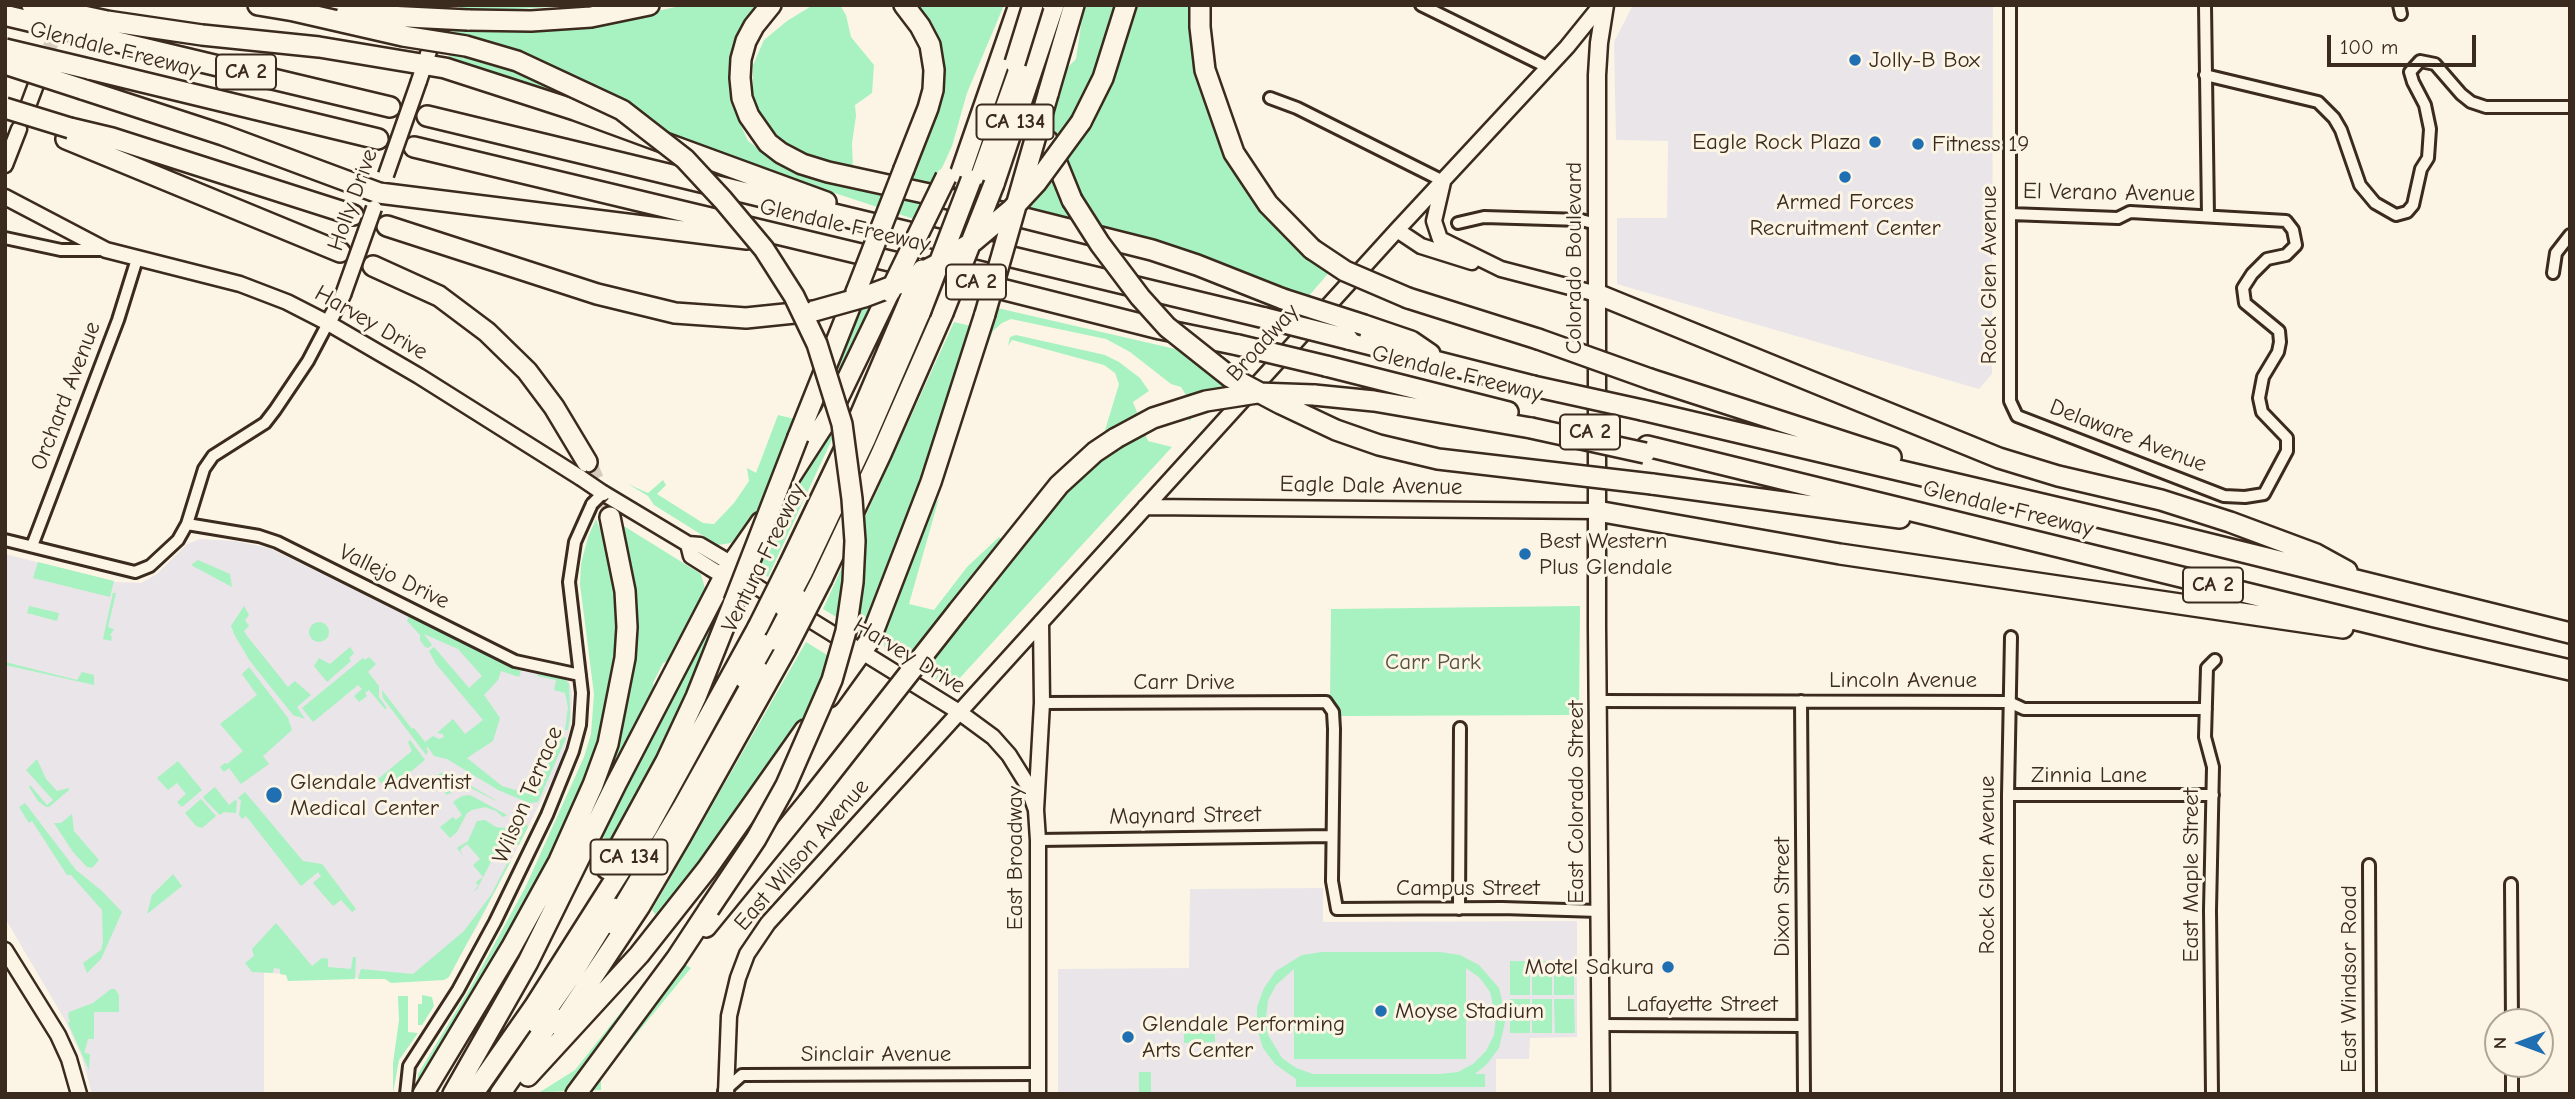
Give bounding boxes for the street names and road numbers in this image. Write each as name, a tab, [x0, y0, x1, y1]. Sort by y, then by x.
street label: Glendale Freeway	[27, 15, 203, 85]
road number: CA 2	[216, 55, 276, 90]
road number: CA 134	[976, 104, 1054, 140]
street label: Holly Drive	[322, 145, 384, 255]
street label: Colorado Boulevard	[1560, 162, 1588, 354]
street label: El Verano Avenue	[2023, 178, 2195, 208]
street label: Rock Glen Avenue	[1975, 186, 2003, 364]
street label: Glendale Freeway	[757, 193, 933, 259]
road number: CA 2	[946, 264, 1006, 300]
street label: Harvey Drive	[310, 280, 432, 366]
street label: Broadway	[1221, 299, 1305, 387]
street label: Orchard Avenue	[25, 318, 107, 474]
street label: Glendale Freeway	[1369, 339, 1545, 409]
street label: Delaware Avenue	[2046, 393, 2210, 479]
road number: CA 2	[1560, 414, 1620, 450]
street label: Eagle Dale Avenue	[1279, 471, 1463, 501]
street label: Glendale Freeway	[1920, 474, 2096, 544]
street label: Ventura Freeway	[716, 479, 812, 637]
street label: Vallejo Drive	[334, 538, 454, 616]
road number: CA 2	[2183, 568, 2243, 602]
street label: Harvey Drive	[848, 612, 970, 700]
street label: Lincoln Avenue	[1829, 666, 1977, 694]
street label: Carr Drive	[1133, 668, 1235, 696]
street label: East Colorado Street	[1562, 700, 1590, 904]
street label: Wilson Terrace	[487, 722, 569, 868]
street label: Zinnia Lane	[2031, 761, 2147, 789]
street label: East Wilson Avenue	[729, 774, 875, 936]
street label: Rock Glen Avenue	[1973, 776, 2001, 954]
street label: East Broadway	[1001, 786, 1029, 930]
street label: East Maple Street	[2177, 788, 2205, 962]
street label: Maynard Street	[1109, 801, 1261, 831]
street label: Dixon Street	[1768, 837, 1796, 957]
road number: CA 134	[590, 840, 668, 874]
street label: Campus Street	[1396, 874, 1540, 902]
street label: East Windsor Road	[2335, 885, 2363, 1073]
street label: Lafayette Street	[1626, 990, 1778, 1018]
street label: Sinclair Avenue	[801, 1040, 951, 1068]

